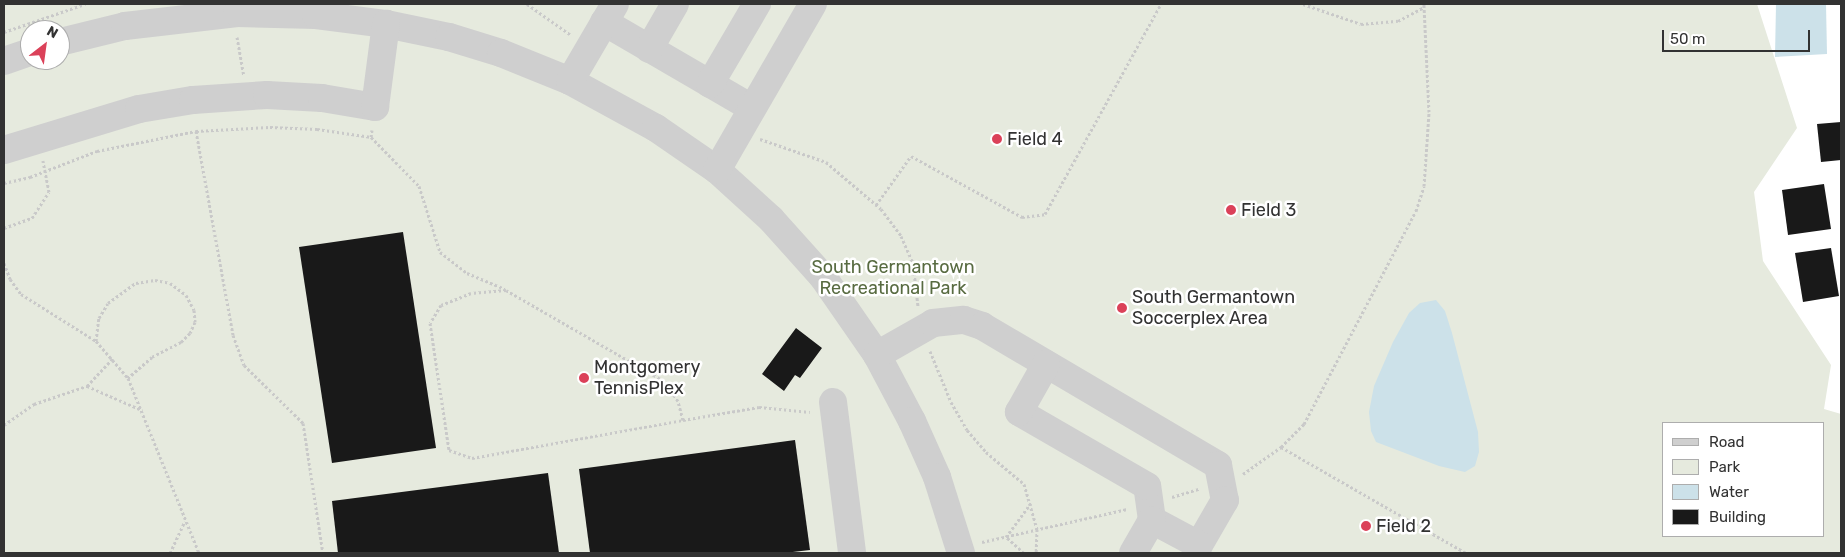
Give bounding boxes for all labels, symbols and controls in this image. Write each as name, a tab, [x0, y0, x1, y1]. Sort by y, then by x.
north arrow	[20, 20, 70, 70]
scale bar	[1665, 20, 1812, 52]
text: N	[44, 23, 61, 42]
text: 50 m	[1670, 30, 1705, 48]
place label: Field 4	[1007, 128, 1063, 150]
marker: Field 4	[991, 133, 1003, 145]
place label: Field 3	[1241, 199, 1296, 221]
marker: Field 3	[1225, 204, 1237, 216]
park label: South Germantown Recreational Park	[811, 257, 975, 300]
place label: South Germantown Soccerplex Area	[1132, 287, 1295, 330]
marker: South Germantown Soccerplex Area	[1116, 302, 1128, 314]
place label: Montgomery TennisPlex	[594, 357, 700, 399]
marker: Montgomery TennisPlex	[578, 372, 590, 384]
legend	[1662, 422, 1825, 537]
text: Road	[1709, 433, 1745, 451]
text: Park	[1709, 458, 1740, 476]
text: Water	[1709, 483, 1749, 501]
text: Building	[1709, 508, 1766, 526]
place label: Field 2	[1376, 515, 1431, 537]
marker: Field 2	[1360, 520, 1372, 532]

